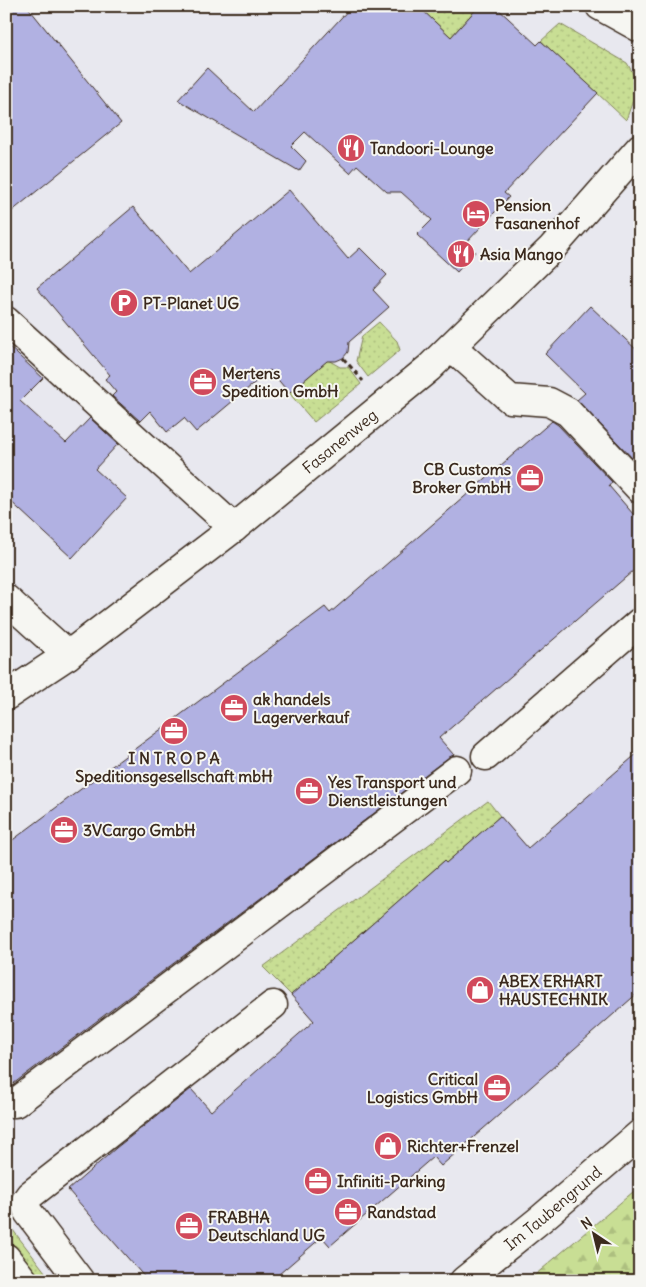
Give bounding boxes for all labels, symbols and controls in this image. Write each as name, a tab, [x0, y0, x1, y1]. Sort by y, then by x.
restaurant icon: Tandoori-Lounge	[336, 133, 366, 163]
place label: Tandoori-Lounge	[370, 138, 494, 159]
place label: Pension Fasanenhof	[495, 195, 580, 233]
hotel icon: Pension Fasanenhof	[461, 199, 491, 229]
restaurant icon: Asia Mango	[446, 239, 476, 269]
place label: Asia Mango	[480, 244, 563, 265]
parking icon: PT-Planet UG	[109, 288, 139, 318]
place label: PT-Planet UG	[143, 293, 239, 313]
place label: Mertens Spedition GmbH	[222, 363, 339, 402]
office icon: Mertens Spedition GmbH	[188, 367, 218, 397]
street label: Fasanenweg	[298, 405, 381, 478]
place label: CB Customs Broker GmbH	[412, 459, 511, 497]
office icon: CB Customs Broker GmbH	[515, 463, 545, 493]
place label: ak handels Lagerverkauf	[253, 689, 350, 728]
office icon: ak handels Lagerverkauf	[219, 693, 249, 723]
office icon: I N T R O P A Speditionsgesellschaft mbH	[159, 716, 189, 746]
place label: I N T R O P A Speditionsgesellschaft mbH	[75, 748, 273, 787]
place label: Yes Transport und Dienstleistungen	[327, 772, 457, 811]
office icon: Yes Transport und Dienstleistungen	[294, 776, 324, 806]
office icon: 3VCargo GmbH	[49, 815, 79, 845]
place label: 3VCargo GmbH	[83, 820, 196, 841]
place label: ABEX ERHART HAUSTECHNIK	[499, 971, 608, 1009]
shop icon: ABEX ERHART HAUSTECHNIK	[465, 975, 495, 1005]
place label: Critical Logistics GmbH	[367, 1069, 478, 1108]
office icon: Critical Logistics GmbH	[482, 1073, 512, 1103]
shop icon: Richter+Frenzel	[373, 1131, 403, 1161]
place label: Richter+Frenzel	[407, 1136, 519, 1156]
street label: Im Taubengrund	[500, 1162, 606, 1254]
office icon: Infiniti-Parking	[303, 1166, 333, 1196]
place label: Infiniti-Parking	[337, 1171, 445, 1192]
office icon: Randstad	[333, 1197, 363, 1227]
place label: Randstad	[367, 1202, 437, 1222]
place label: FRABHA Deutschland UG	[208, 1207, 325, 1245]
north arrow	[568, 1210, 618, 1260]
office icon: FRABHA Deutschland UG	[174, 1211, 204, 1241]
text: N	[577, 1213, 596, 1234]

